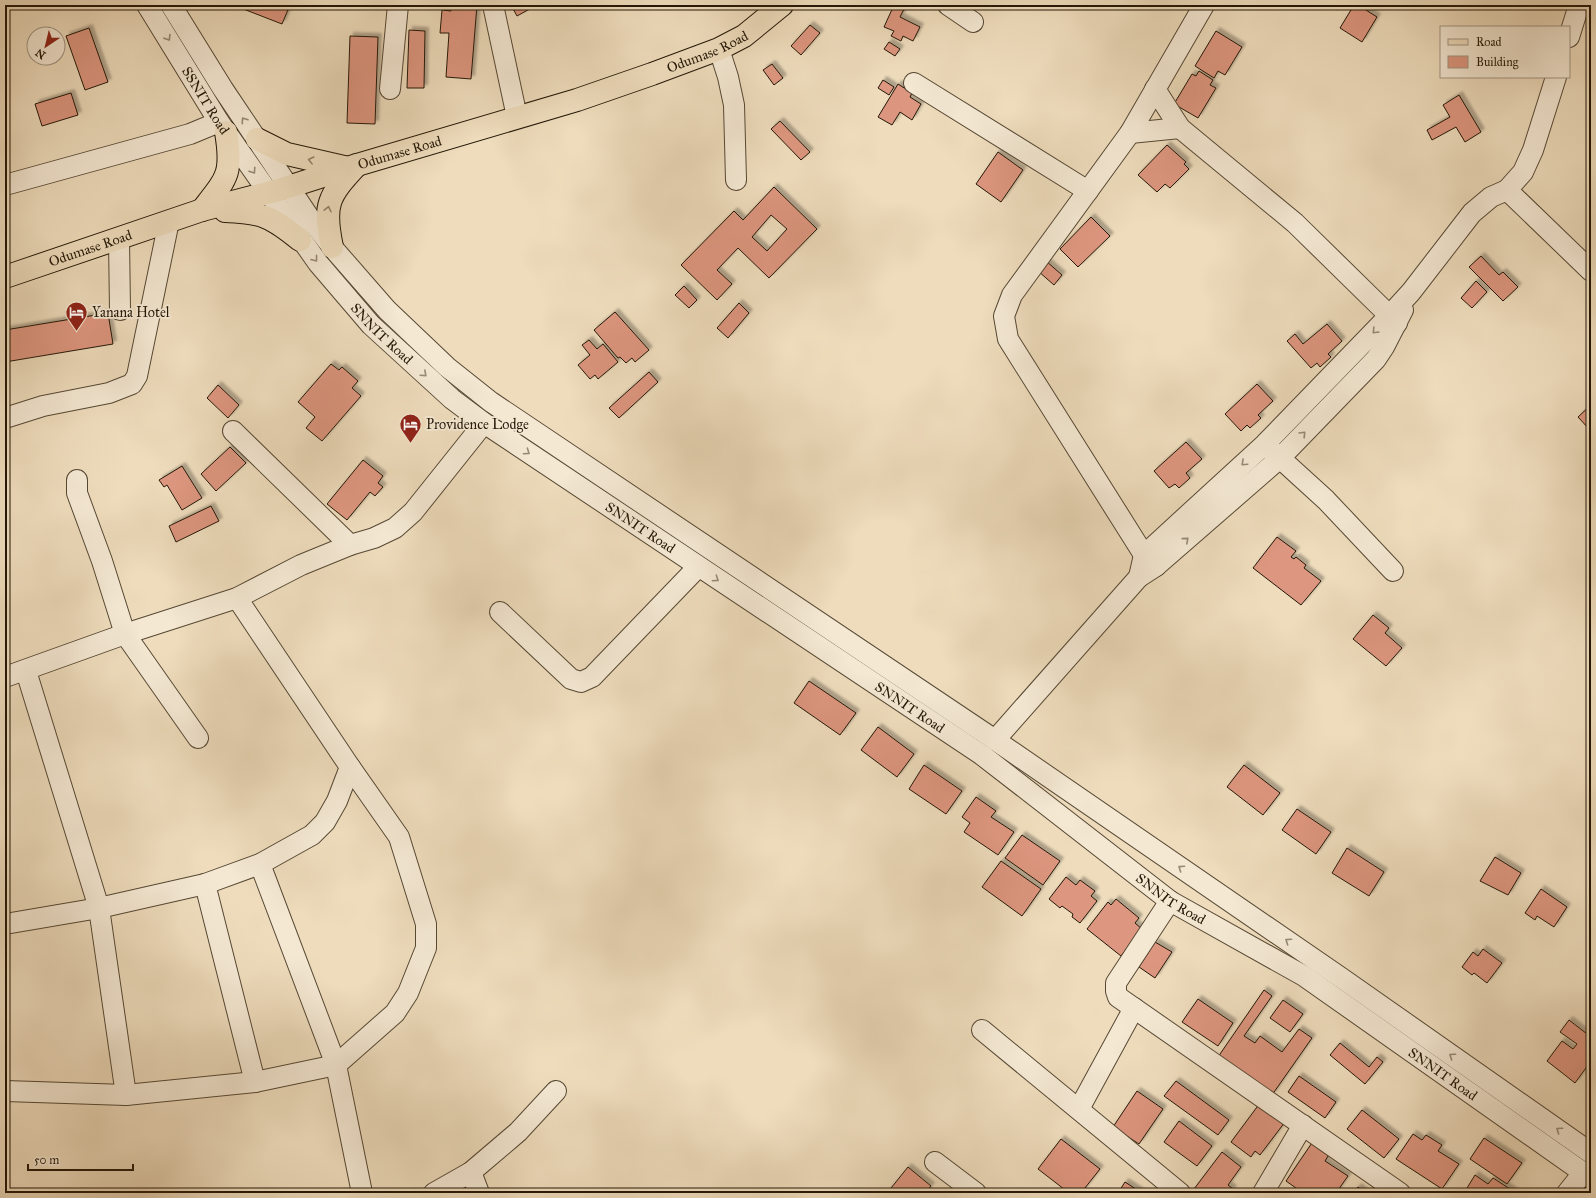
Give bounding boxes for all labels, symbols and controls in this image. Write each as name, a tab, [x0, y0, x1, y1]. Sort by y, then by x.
north arrow	[26, 26, 66, 66]
legend	[1440, 26, 1570, 78]
street label: Odumase Road	[665, 27, 751, 77]
one-way arrow	[163, 34, 170, 41]
text: Road	[1476, 35, 1502, 49]
text: N	[32, 45, 48, 62]
text: Building	[1476, 55, 1519, 70]
street label: SSNIT Road	[178, 64, 233, 138]
one-way arrow	[241, 117, 249, 124]
street label: Odumase Road	[356, 132, 444, 173]
one-way arrow	[308, 157, 314, 165]
one-way arrow	[248, 167, 256, 174]
one-way arrow	[324, 206, 332, 212]
street label: Odumase Road	[47, 226, 134, 270]
one-way arrow	[310, 255, 317, 262]
hotel icon: Yanana Hotel	[63, 299, 89, 332]
street label: SNNIT Road	[347, 300, 416, 368]
place label: Yanana Hotel	[92, 304, 170, 321]
one-way arrow	[1372, 326, 1379, 334]
one-way arrow	[419, 369, 427, 376]
hotel icon: Providence Lodge	[397, 411, 423, 444]
place label: Providence Lodge	[426, 416, 529, 433]
one-way arrow	[1298, 431, 1306, 439]
one-way arrow	[523, 447, 530, 455]
one-way arrow	[1241, 459, 1249, 466]
street label: SNNIT Road	[602, 498, 678, 557]
one-way arrow	[1181, 537, 1189, 545]
one-way arrow	[712, 574, 719, 581]
street label: SNNIT Road	[872, 678, 948, 737]
one-way arrow	[1178, 865, 1185, 873]
street label: SNNIT Road	[1132, 870, 1209, 928]
one-way arrow	[1286, 939, 1293, 946]
street label: SNNIT Road	[1405, 1044, 1480, 1104]
one-way arrow	[1450, 1054, 1457, 1061]
one-way arrow	[1556, 1127, 1563, 1135]
scale bar	[28, 1146, 133, 1172]
text: 50 m	[34, 1153, 59, 1167]

